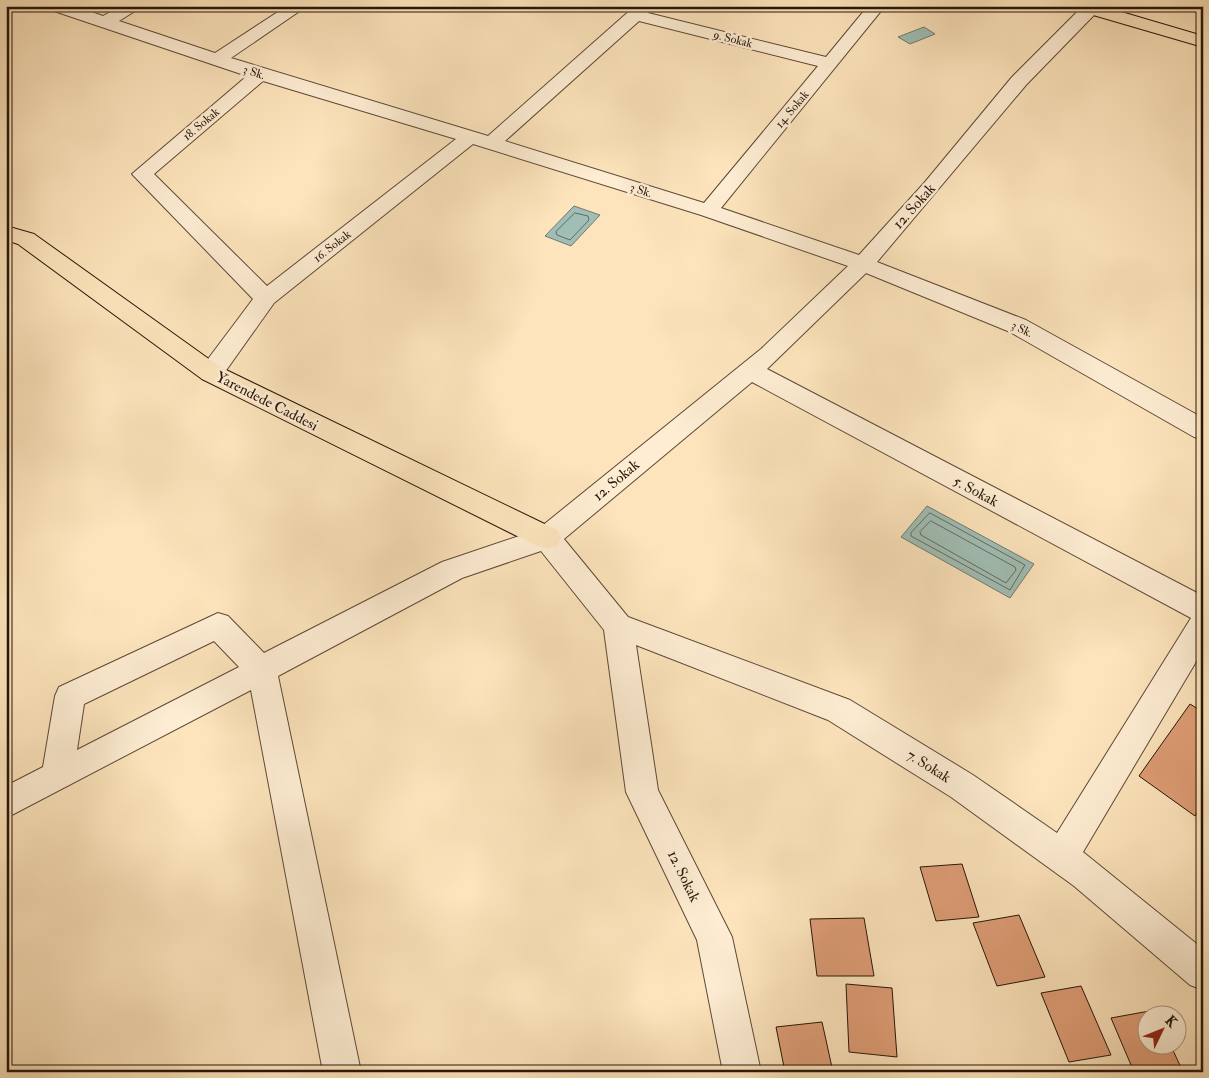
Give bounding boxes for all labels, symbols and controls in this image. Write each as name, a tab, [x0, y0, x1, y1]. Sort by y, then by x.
street label: 9. Sokak	[711, 27, 754, 52]
street label: 3 Sk.	[241, 62, 267, 83]
street label: 14. Sokak	[772, 87, 813, 131]
street label: 18. Sokak	[180, 104, 223, 144]
street label: 3 Sk.	[628, 180, 654, 201]
street label: 12. Sokak	[889, 180, 940, 233]
street label: 16. Sokak	[310, 227, 354, 266]
street label: 3 Sk.	[1009, 318, 1035, 341]
street label: Yarendede Caddesi	[212, 367, 321, 435]
street label: 12. Sokak	[589, 455, 643, 505]
street label: 5. Sokak	[950, 472, 1002, 511]
street label: 7. Sokak	[903, 746, 954, 787]
street label: 12. Sokak	[663, 847, 704, 905]
north arrow	[1136, 1006, 1186, 1056]
text: K	[1162, 1012, 1182, 1032]

